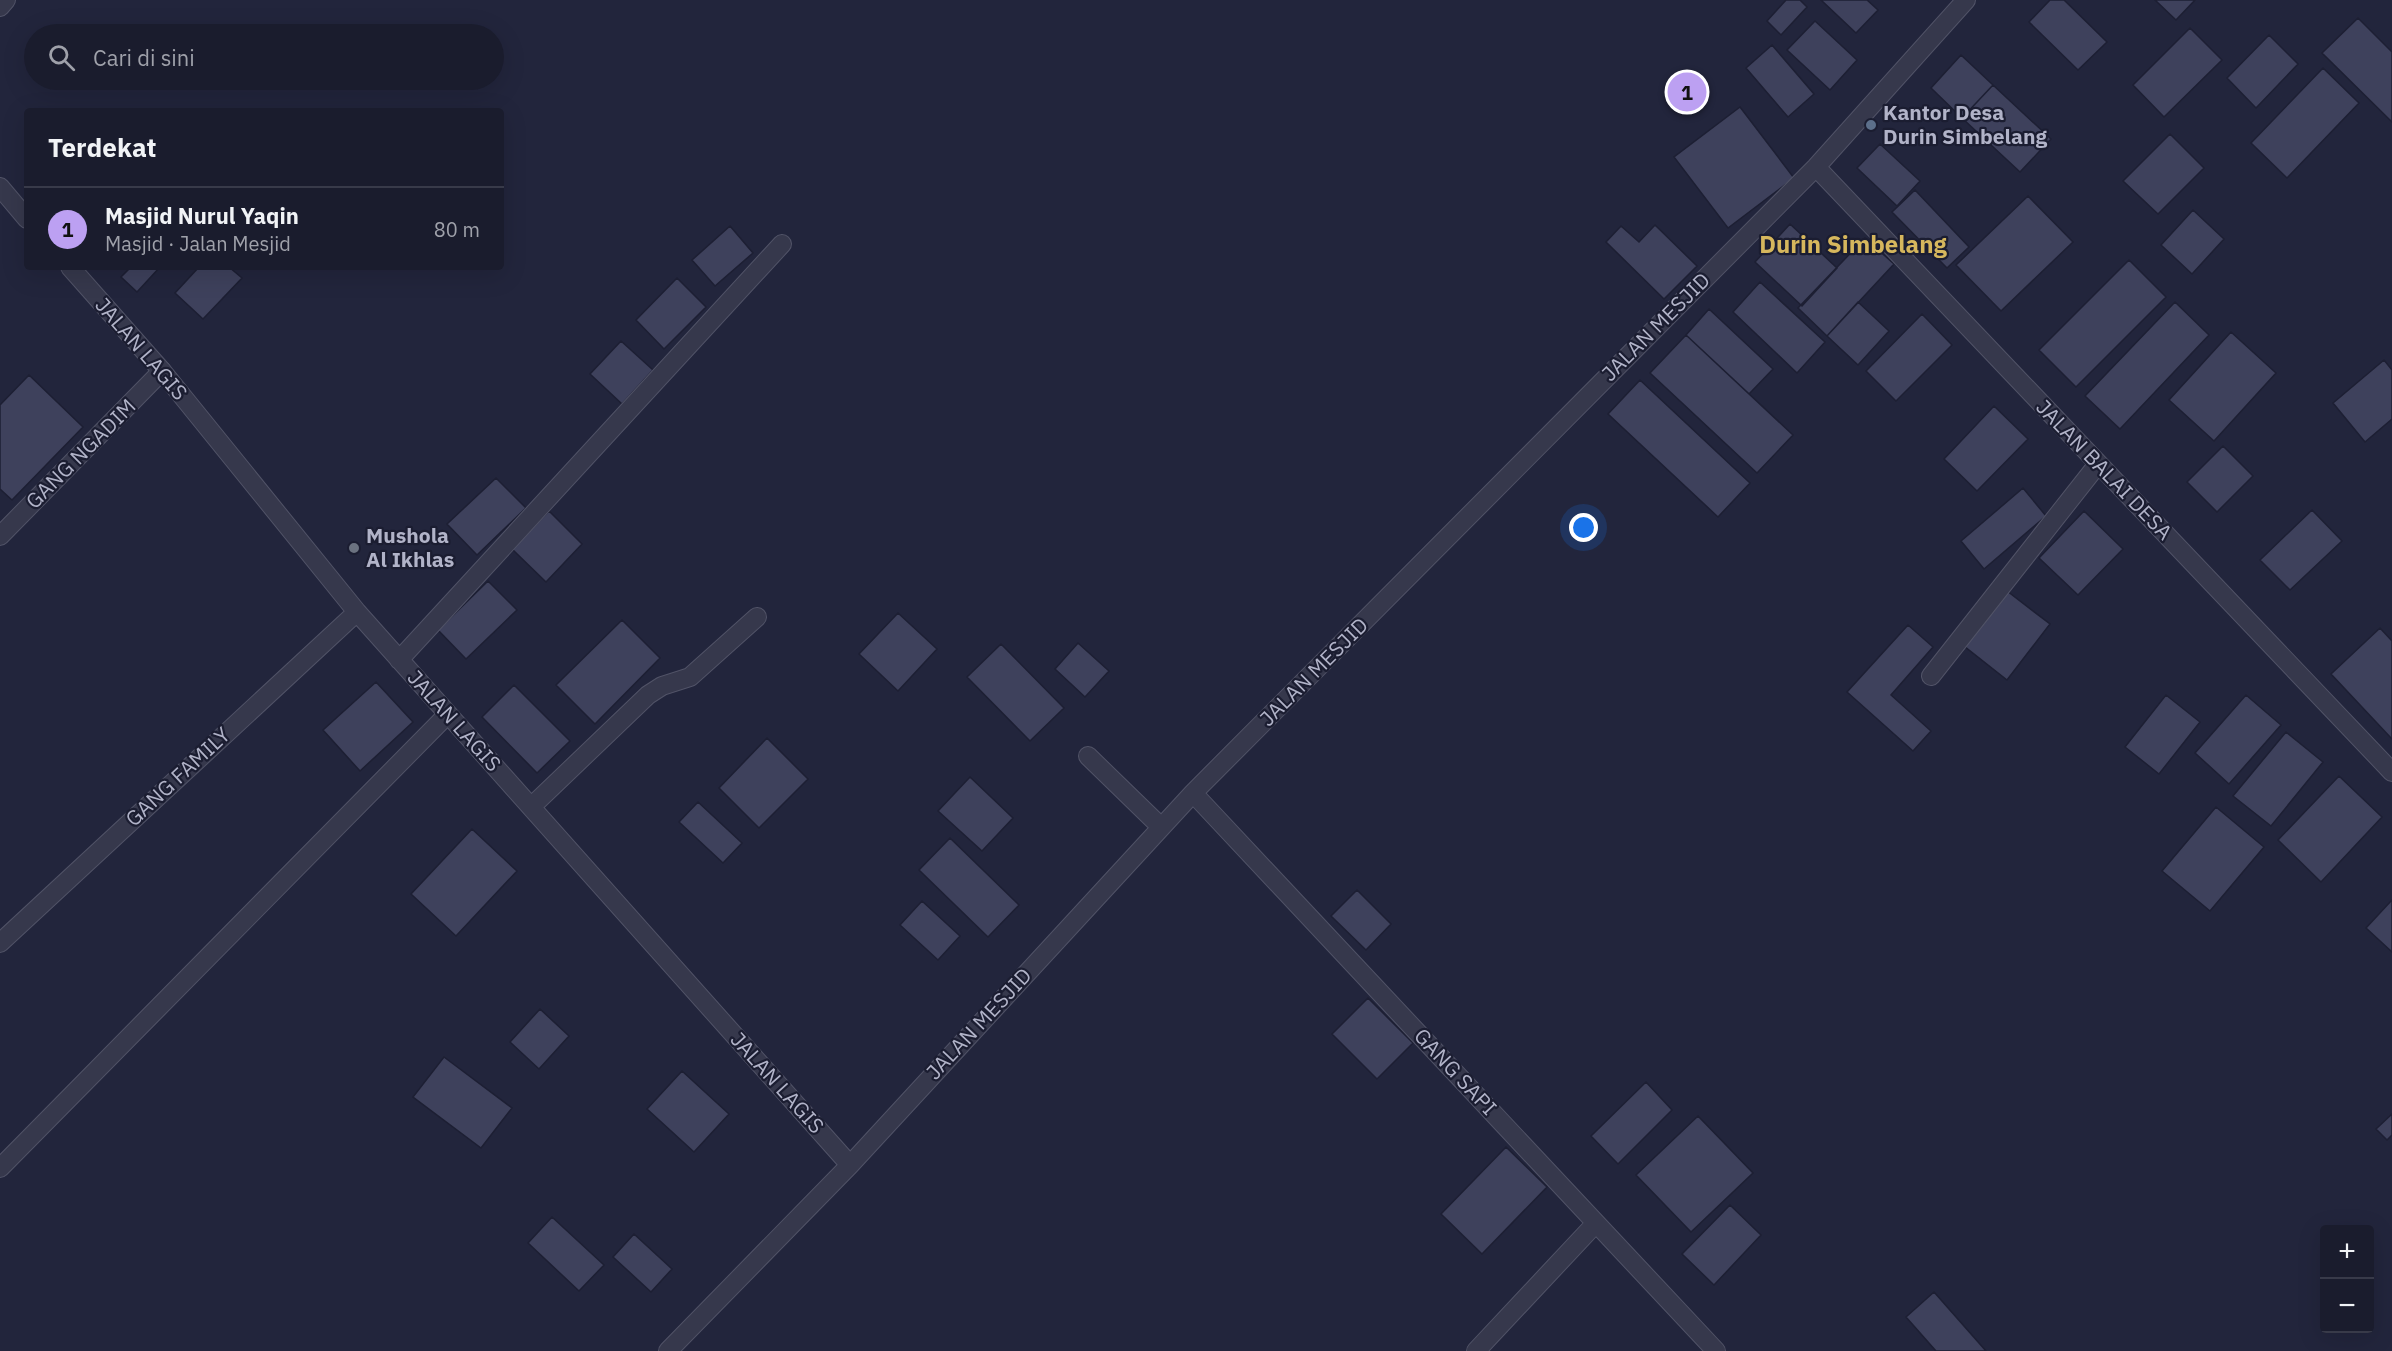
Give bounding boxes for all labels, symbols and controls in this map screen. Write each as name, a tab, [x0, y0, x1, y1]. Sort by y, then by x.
search box	[24, 24, 504, 90]
icon: search	[45, 41, 78, 74]
text: Cari di sini	[93, 43, 195, 72]
pin: 1	[1668, 70, 1706, 115]
place label: Kantor Desa Durin Simbelang	[1883, 98, 2047, 150]
marker: Kantor Desa Durin Simbelang	[1864, 118, 1878, 132]
text: Terdekat	[48, 130, 157, 164]
text: Masjid Nurul Yaqin	[105, 201, 299, 230]
text: 1	[62, 216, 74, 243]
text: 80 m	[434, 216, 480, 243]
district label: Durin Simbelang	[1759, 228, 1947, 260]
text: Masjid · Jalan Mesjid	[105, 230, 291, 257]
street label: JALAN MESJID	[1595, 266, 1716, 387]
street label: JALAN LAGIS	[89, 291, 194, 406]
street label: GANG NGADIM	[19, 392, 141, 514]
street label: JALAN BALAI DESA	[2030, 393, 2179, 546]
your location	[1569, 513, 1598, 542]
place label: Mushola Al Ikhlas	[366, 521, 454, 573]
marker: Mushola Al Ikhlas	[347, 541, 361, 555]
street label: JALAN MESJID	[1253, 611, 1374, 732]
street label: JALAN LAGIS	[402, 664, 508, 777]
street label: GANG FAMILY	[119, 720, 236, 832]
street label: JALAN MESJID	[919, 962, 1037, 1085]
street label: GANG SAPI	[1408, 1022, 1503, 1121]
street label: JALAN LAGIS	[725, 1026, 831, 1139]
map controls	[2320, 1225, 2374, 1333]
button: +	[2320, 1225, 2374, 1279]
button: −	[2320, 1279, 2374, 1333]

